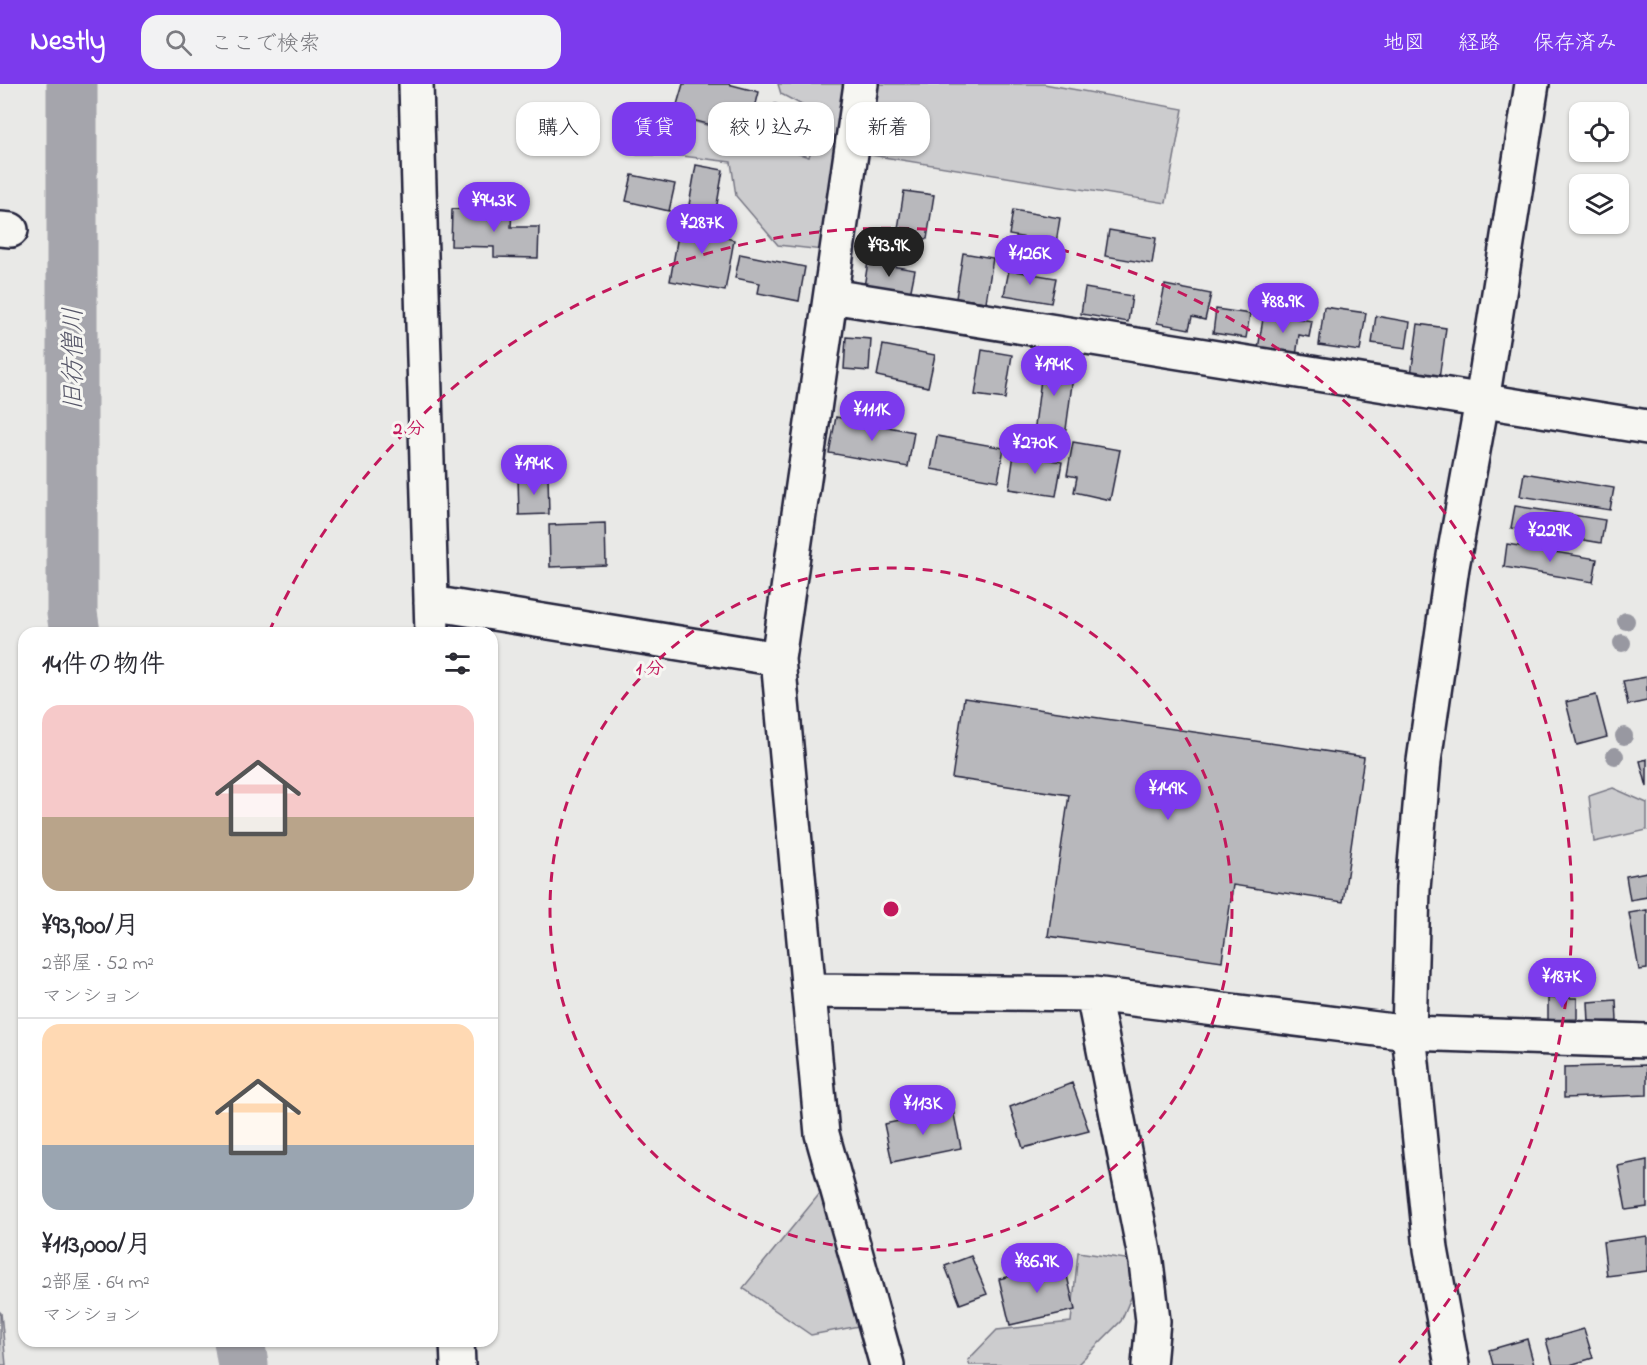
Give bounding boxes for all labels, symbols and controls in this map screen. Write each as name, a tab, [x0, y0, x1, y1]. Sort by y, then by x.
search box	[141, 15, 561, 69]
text: Nestly	[30, 22, 105, 63]
icon: search	[162, 26, 195, 59]
text: ここで検索	[210, 29, 320, 61]
text: 地図	[1383, 29, 1425, 59]
text: 経路	[1458, 29, 1500, 59]
text: 保存済み	[1533, 29, 1617, 59]
chip: 購入	[516, 102, 600, 156]
chip: 賃貸	[612, 102, 696, 156]
chip: 絞り込み	[708, 102, 834, 156]
chip: 新着	[846, 102, 930, 156]
map controls	[1569, 102, 1629, 234]
button: locate	[1569, 102, 1629, 162]
button: layers	[1569, 174, 1629, 234]
pin: ¥94.3K	[445, 182, 543, 233]
text: ¥94.3K	[472, 187, 516, 216]
pin: ¥287K	[660, 204, 744, 255]
text: ¥287K	[680, 209, 724, 238]
pin: ¥93.9K	[840, 227, 938, 278]
text: ¥93.9K	[868, 232, 910, 261]
pin: ¥126K	[988, 235, 1072, 286]
text: ¥126K	[1009, 240, 1051, 269]
pin: ¥88.9K	[1234, 283, 1332, 334]
text: ¥88.9K	[1262, 288, 1304, 317]
water label: 旧彷僧川	[56, 307, 94, 411]
pin: ¥194K	[1012, 346, 1096, 397]
text: ¥194K	[1035, 351, 1073, 380]
pin: ¥111K	[830, 391, 914, 442]
text: ¥111K	[854, 396, 890, 425]
text: 2 分	[392, 417, 425, 443]
pin: ¥270K	[993, 424, 1077, 475]
text: ¥270K	[1013, 429, 1057, 458]
pin: ¥194K	[492, 445, 576, 496]
text: ¥194K	[515, 450, 553, 479]
pin: ¥229K	[1508, 512, 1592, 563]
text: ¥229K	[1528, 517, 1572, 546]
text: 14件の物件	[42, 647, 165, 685]
icon: filters	[441, 647, 474, 680]
text: 1 分	[636, 657, 664, 683]
icon: home	[204, 744, 312, 852]
pin: ¥149K	[1126, 770, 1210, 821]
text: ¥149K	[1149, 775, 1187, 804]
centre of rings	[881, 899, 901, 919]
text: ¥93,900/月	[42, 908, 140, 946]
text: 2部屋 · 52 m²	[42, 950, 154, 979]
pin: ¥187K	[1520, 958, 1604, 1009]
text: ¥187K	[1542, 963, 1582, 992]
text: マンション	[42, 983, 141, 1012]
icon: home	[204, 1063, 312, 1171]
pin: ¥113K	[881, 1085, 965, 1136]
text: ¥113K	[904, 1090, 942, 1119]
text: ¥113,000/月	[42, 1227, 152, 1265]
pin: ¥86.9K	[988, 1243, 1086, 1294]
text: ¥86.9K	[1015, 1248, 1059, 1277]
text: 2部屋 · 64 m²	[42, 1269, 150, 1298]
text: マンション	[42, 1302, 141, 1331]

